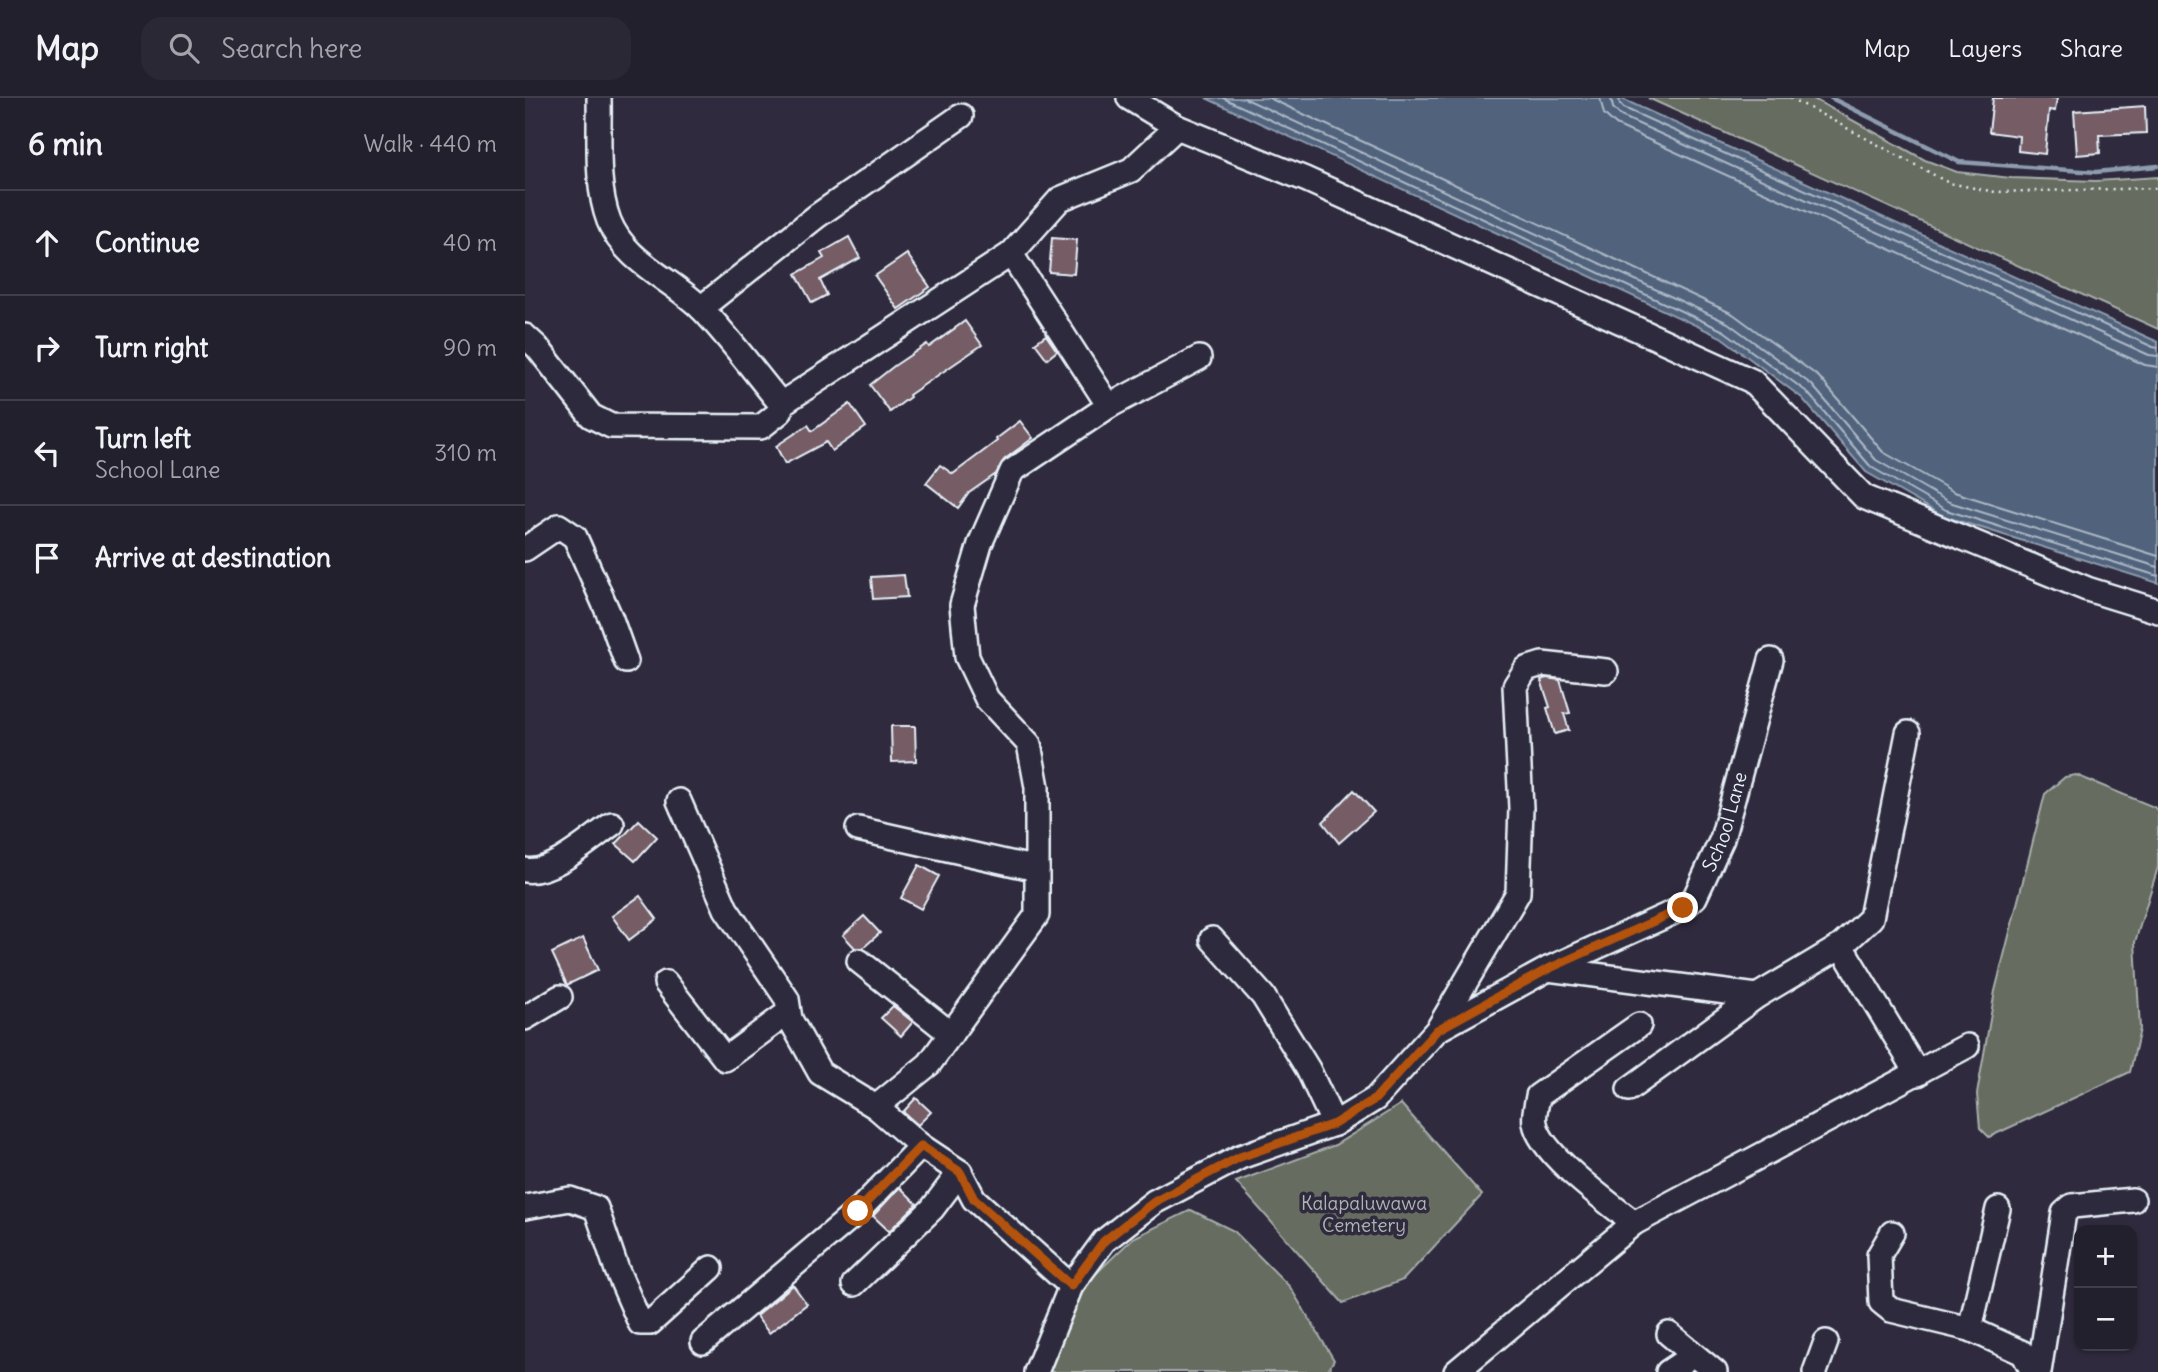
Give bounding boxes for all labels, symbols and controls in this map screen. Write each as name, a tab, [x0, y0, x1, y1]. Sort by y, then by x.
search box	[141, 17, 631, 80]
text: Map	[35, 27, 99, 69]
icon: search	[165, 29, 203, 67]
text: Search here	[221, 32, 362, 65]
text: Map	[1864, 33, 1910, 63]
text: Layers	[1948, 33, 2022, 63]
text: Share	[2060, 33, 2123, 63]
text: 6 min	[28, 125, 103, 163]
text: Walk · 440 m	[363, 129, 497, 158]
icon: ahead	[28, 224, 66, 262]
text: Continue	[95, 226, 200, 259]
text: 40 m	[443, 228, 497, 257]
icon: right	[28, 329, 66, 367]
text: Turn right	[95, 331, 208, 364]
text: 90 m	[443, 333, 497, 362]
text: Turn left	[95, 422, 191, 455]
icon: left	[28, 434, 66, 472]
text: 310 m	[434, 438, 497, 467]
text: School Lane	[95, 455, 220, 484]
icon: arrive	[28, 539, 66, 577]
text: Arrive at destination	[95, 541, 331, 574]
street label: School Lane	[1697, 769, 1752, 875]
route end	[1667, 892, 1698, 923]
park label: Kalapaluwawa Cemetery	[1301, 1191, 1427, 1237]
route start	[842, 1195, 873, 1226]
map controls	[2074, 1225, 2137, 1351]
button: +	[2074, 1225, 2137, 1288]
button: −	[2074, 1288, 2137, 1351]

